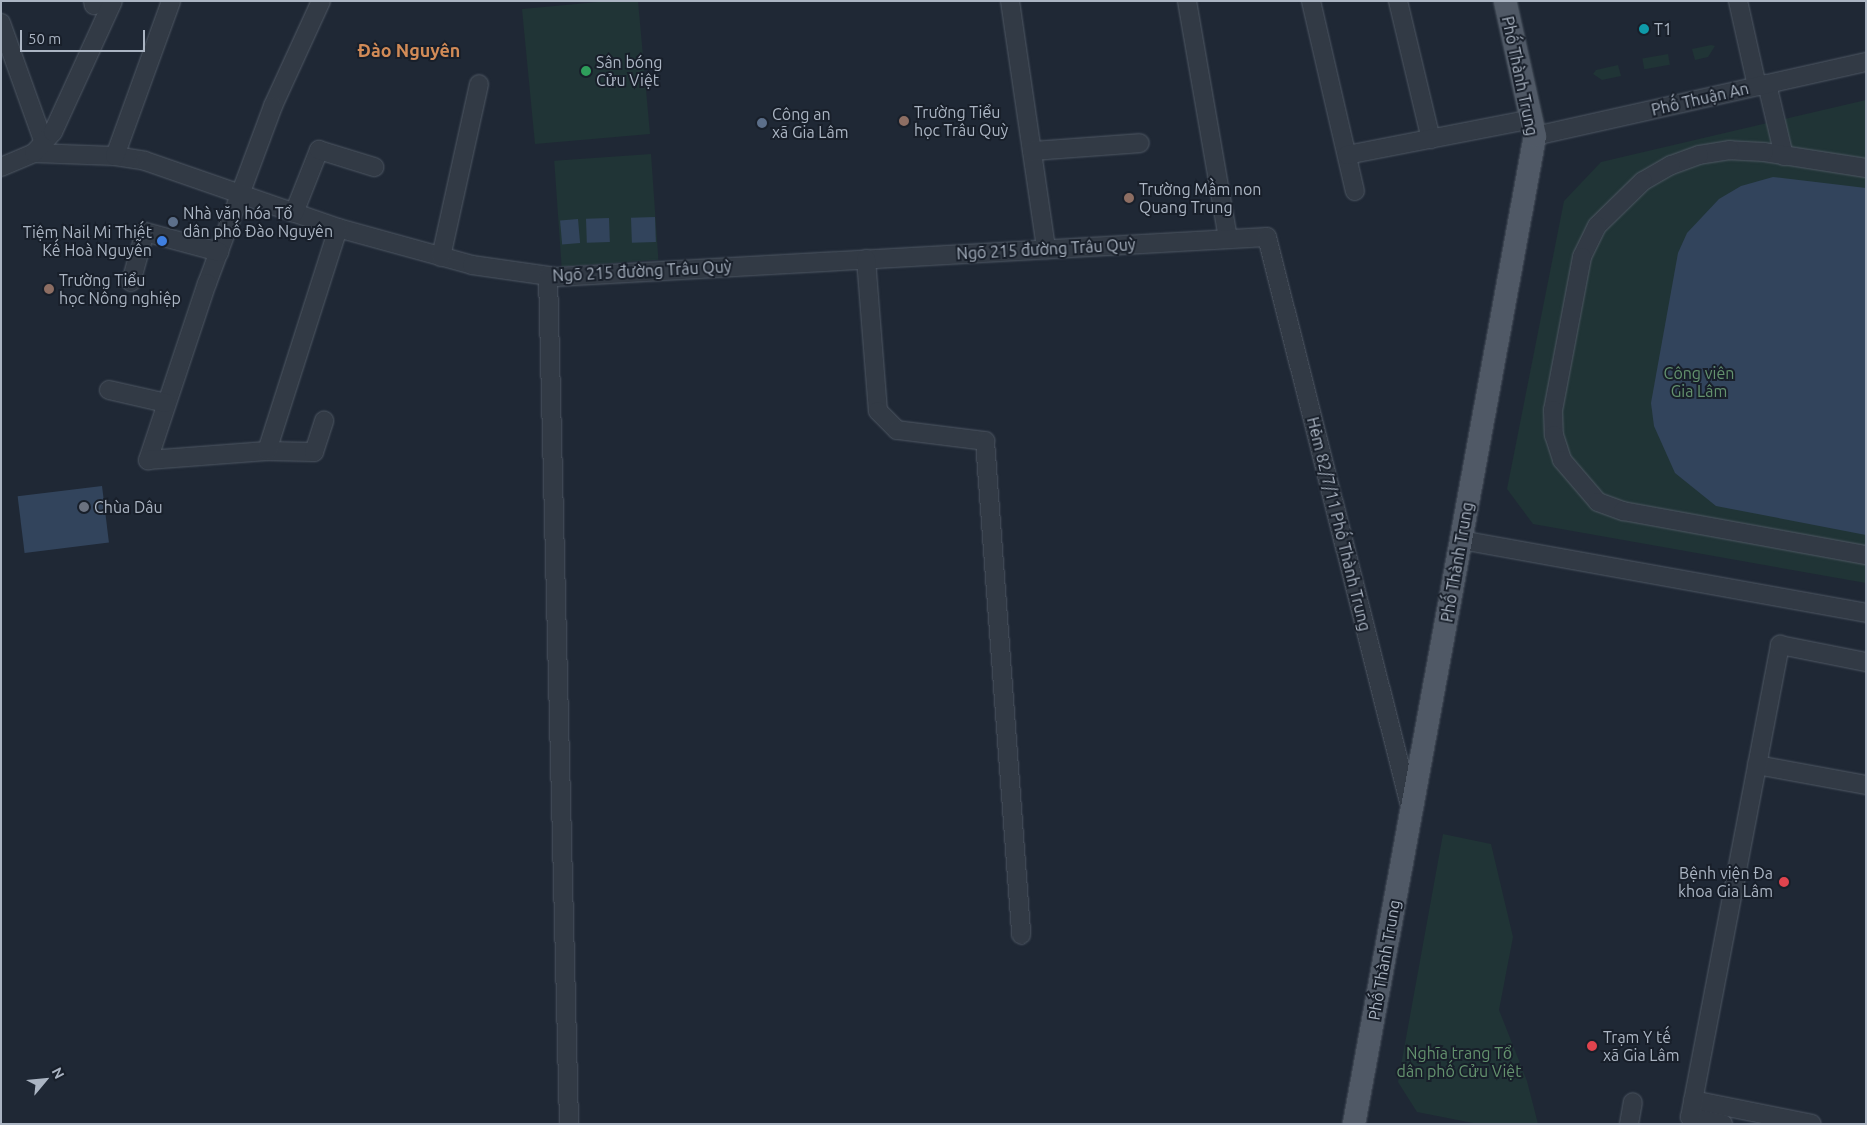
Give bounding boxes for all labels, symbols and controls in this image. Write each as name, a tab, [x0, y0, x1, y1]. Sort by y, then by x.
street label: Phố Thành Trung	[1498, 14, 1542, 138]
place label: T1	[1654, 19, 1672, 39]
scale bar	[22, 20, 148, 52]
marker: T1	[1638, 23, 1650, 35]
text: 50 m	[28, 30, 61, 47]
district label: Đào Nguyên	[358, 39, 460, 61]
place label: Sân bóng Cửu Việt	[596, 52, 662, 90]
marker: Sân bóng Cửu Việt	[580, 65, 592, 77]
street label: Phố Thuận An	[1649, 78, 1751, 120]
place label: Trường Tiểu học Trâu Quỳ	[914, 102, 1008, 140]
place label: Công an xã Gia Lâm	[772, 104, 848, 142]
marker: Trường Tiểu học Trâu Quỳ	[898, 115, 910, 127]
marker: Công an xã Gia Lâm	[756, 117, 768, 129]
place label: Trường Mầm non Quang Trung	[1139, 179, 1261, 217]
marker: Trường Mầm non Quang Trung	[1123, 192, 1135, 204]
place label: Nhà văn hóa Tổ dân phố Đào Nguyên	[183, 203, 333, 241]
marker: Nhà văn hóa Tổ dân phố Đào Nguyên	[167, 216, 179, 228]
place label: Tiệm Nail Mi Thiết Kế Hoà Nguyễn	[23, 222, 152, 260]
marker: Tiệm Nail Mi Thiết Kế Hoà Nguyễn	[156, 235, 168, 247]
street label: Ngõ 215 đường Trâu Quỳ	[956, 235, 1136, 263]
street label: Ngõ 215 đường Trâu Quỳ	[552, 257, 732, 285]
place label: Trường Tiểu học Nông nghiệp	[59, 270, 181, 308]
marker: Trường Tiểu học Nông nghiệp	[43, 283, 55, 295]
park label: Công viên Gia Lâm	[1664, 363, 1734, 401]
street label: Hẻm 82/7/11 Phố Thành Trung	[1303, 415, 1375, 633]
place label: Chùa Dâu	[94, 497, 163, 517]
street label: Phố Thành Trung	[1437, 500, 1477, 624]
marker: Chùa Dâu	[78, 501, 90, 513]
place label: Bệnh viện Đa khoa Gia Lâm	[1678, 863, 1773, 901]
marker: Bệnh viện Đa khoa Gia Lâm	[1777, 875, 1791, 889]
street label: Phố Thành Trung	[1364, 898, 1404, 1022]
place label: Trạm Y tế xã Gia Lâm	[1603, 1027, 1679, 1065]
marker: Trạm Y tế xã Gia Lâm	[1585, 1039, 1599, 1053]
park label: Nghĩa trang Tổ dân phố Cửu Việt	[1397, 1043, 1521, 1081]
north arrow	[20, 1055, 70, 1105]
text: N	[49, 1065, 68, 1081]

